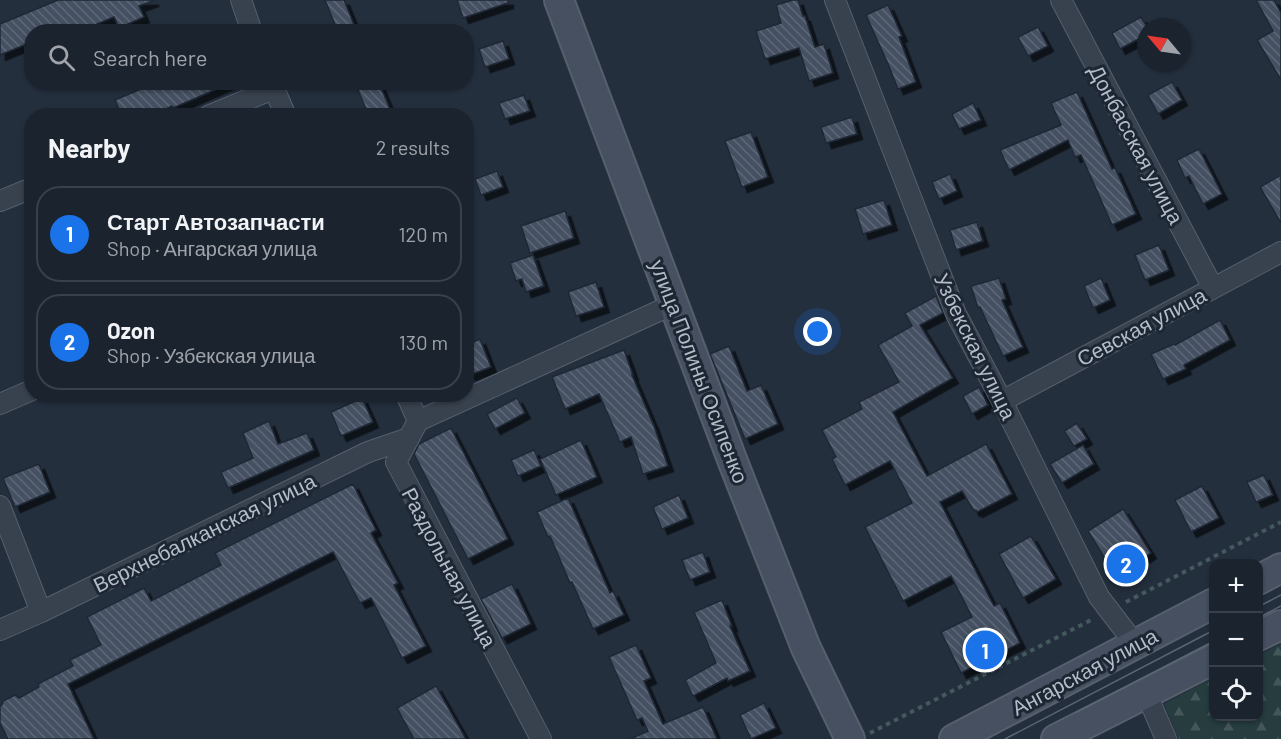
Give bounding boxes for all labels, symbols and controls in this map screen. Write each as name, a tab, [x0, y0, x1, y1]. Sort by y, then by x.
north arrow	[1137, 18, 1191, 72]
search box	[24, 24, 474, 90]
icon: search	[45, 41, 78, 74]
text: Search here	[93, 44, 207, 70]
street label: Донбасская улица	[1085, 60, 1190, 228]
text: Nearby	[48, 132, 130, 163]
text: 2 results	[376, 135, 450, 159]
text: Старт Автозапчасти	[107, 208, 325, 234]
text: 1	[66, 222, 73, 246]
text: 120 m	[398, 222, 448, 246]
text: Shop · Ангарская улица	[107, 236, 317, 260]
street label: улица Полины Осипенко	[646, 256, 754, 486]
street label: Узбекская улица	[930, 269, 1022, 423]
street label: Севская улица	[1072, 281, 1210, 371]
text: Ozon	[107, 317, 155, 343]
your location	[803, 317, 832, 346]
text: 2	[64, 330, 75, 354]
text: 130 m	[399, 330, 448, 354]
text: Shop · Узбекская улица	[107, 343, 315, 367]
street label: Верхнебалканская улица	[89, 467, 320, 597]
street label: Раздольная улица	[397, 483, 503, 651]
pin: 2	[1106, 542, 1146, 586]
map controls	[1209, 559, 1263, 721]
button: +	[1209, 559, 1263, 613]
button: −	[1209, 613, 1263, 667]
street label: Ангарская улица	[1007, 622, 1161, 720]
pin: 1	[966, 628, 1004, 672]
button: locate	[1209, 667, 1263, 721]

